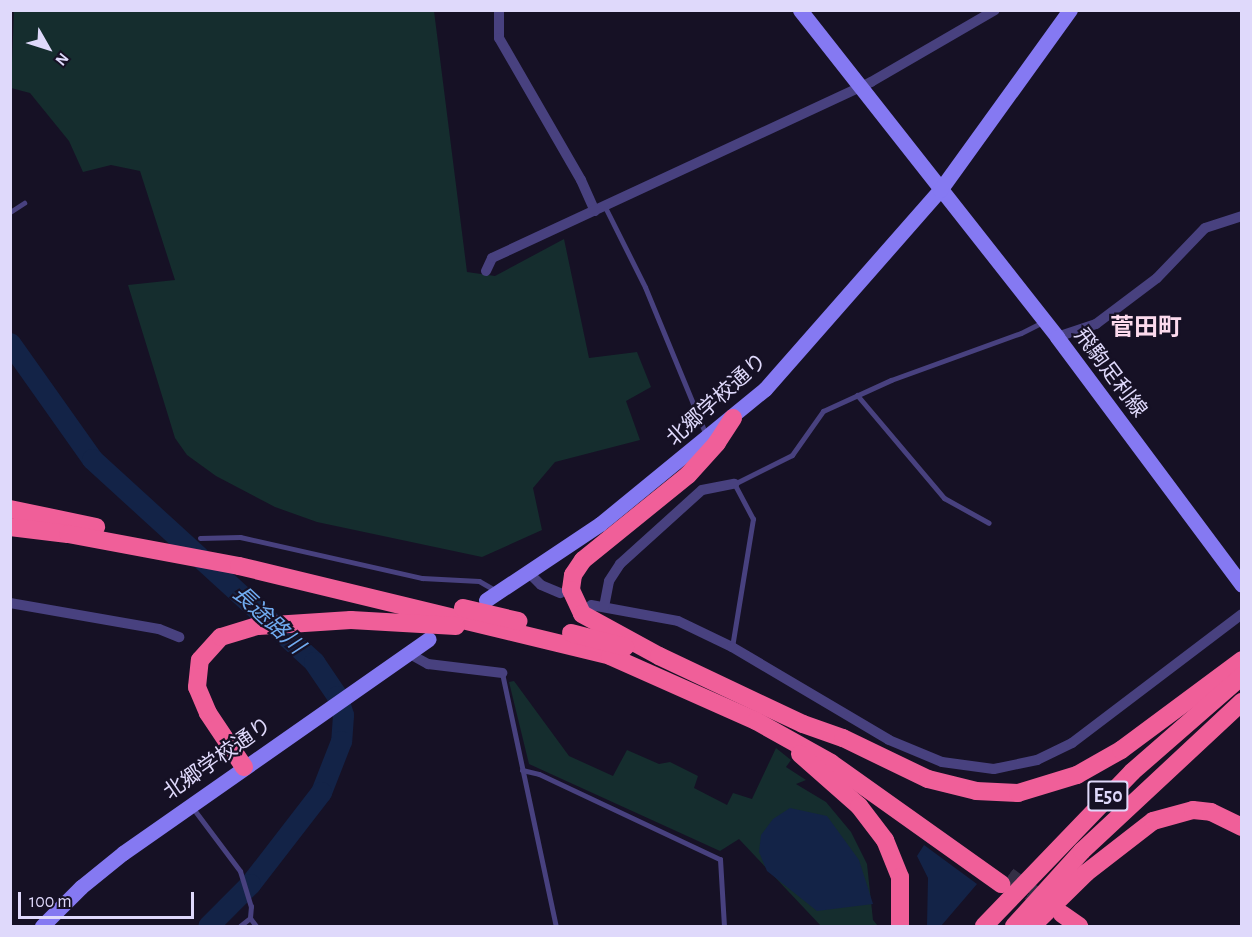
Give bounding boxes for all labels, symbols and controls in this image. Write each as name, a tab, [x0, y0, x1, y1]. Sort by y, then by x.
north arrow	[18, 18, 78, 78]
text: N	[52, 50, 72, 69]
district label: 菅田町	[1110, 315, 1182, 343]
street label: 飛駒足利線	[1068, 323, 1152, 423]
street label: 北郷学校通り	[662, 348, 772, 452]
water label: 長途路川	[227, 580, 309, 660]
street label: 北郷学校通り	[159, 713, 277, 805]
road number: E50	[1087, 779, 1129, 813]
scale bar	[21, 880, 196, 918]
text: 100 m	[29, 893, 72, 911]

